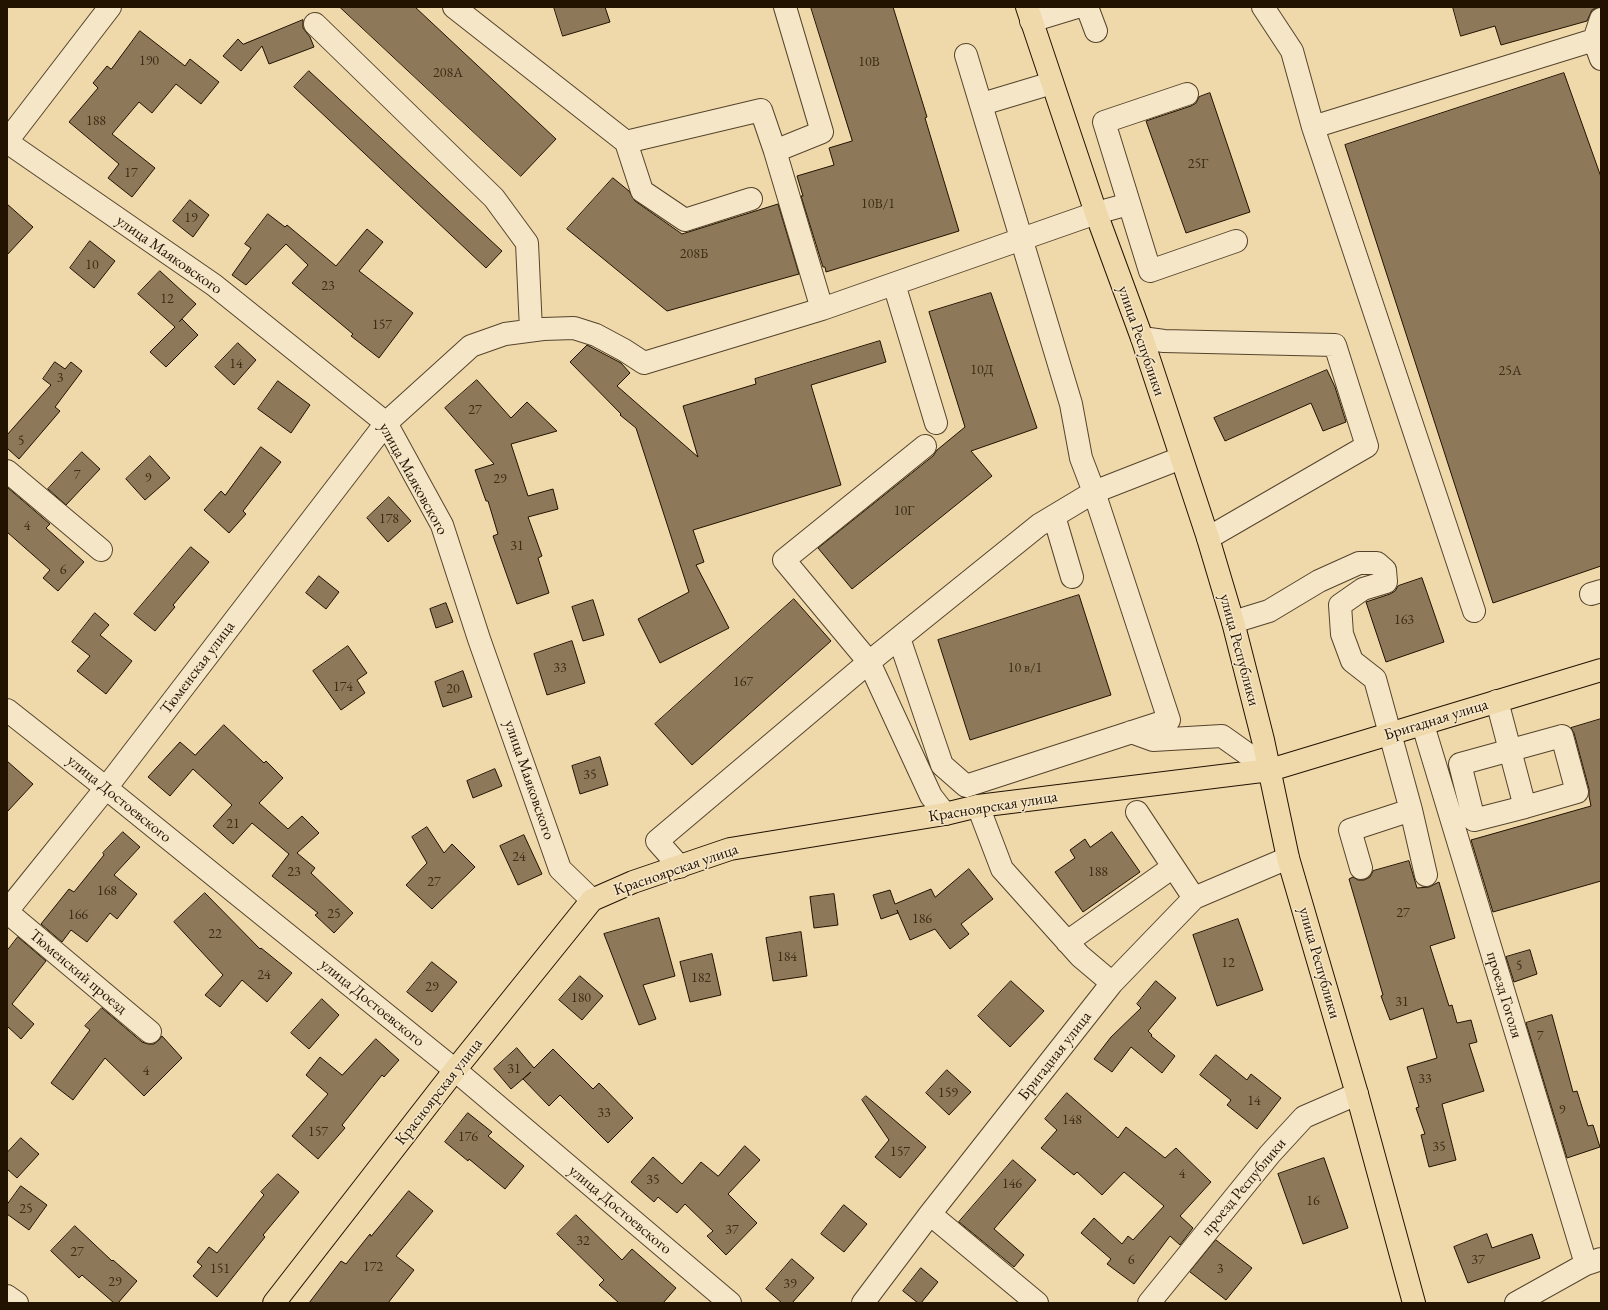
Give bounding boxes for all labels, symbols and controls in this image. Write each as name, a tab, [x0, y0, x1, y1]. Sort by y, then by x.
house number: 190	[139, 53, 159, 69]
house number: 10В	[858, 54, 880, 70]
house number: 208А	[433, 65, 463, 81]
house number: 188	[86, 113, 106, 129]
house number: 25Г	[1188, 156, 1208, 172]
house number: 17	[124, 165, 138, 181]
house number: 10В/1	[861, 196, 895, 212]
house number: 19	[184, 210, 198, 226]
street label: улица Маяковского	[112, 211, 226, 299]
house number: 208Б	[680, 246, 708, 262]
house number: 10	[85, 257, 99, 273]
house number: 23	[321, 278, 335, 294]
street label: улица Республики	[1113, 283, 1169, 399]
house number: 12	[160, 291, 174, 307]
house number: 157	[372, 317, 392, 333]
house number: 14	[229, 356, 243, 372]
house number: 10Д	[970, 362, 994, 378]
house number: 25А	[1498, 363, 1522, 379]
house number: 3	[57, 370, 63, 386]
house number: 27	[468, 402, 482, 418]
street label: улица Маяковского	[374, 420, 452, 538]
house number: 5	[18, 433, 24, 449]
house number: 7	[74, 467, 80, 483]
house number: 9	[145, 470, 151, 486]
house number: 29	[493, 471, 507, 487]
house number: 10Г	[894, 503, 914, 519]
house number: 178	[379, 511, 399, 527]
house number: 4	[24, 518, 30, 534]
house number: 31	[510, 538, 524, 554]
house number: 6	[60, 562, 66, 578]
street label: улица Республики	[1215, 592, 1263, 708]
house number: 163	[1394, 612, 1414, 628]
street label: Тюменская улица	[157, 618, 239, 718]
house number: 33	[553, 660, 567, 676]
house number: 10 в/1	[1008, 660, 1042, 676]
house number: 167	[733, 674, 753, 690]
house number: 174	[333, 679, 353, 695]
house number: 20	[446, 681, 460, 697]
street label: Бригадная улица	[1382, 695, 1490, 745]
street label: улица Маяковского	[500, 718, 558, 842]
street label: улица Достоевского	[63, 751, 175, 847]
house number: 35	[583, 767, 597, 783]
street label: Красноярская улица	[927, 787, 1059, 827]
house number: 21	[226, 816, 240, 832]
street label: Красноярская улица	[611, 840, 741, 900]
house number: 24	[512, 849, 526, 865]
house number: 23	[287, 864, 301, 880]
house number: 188	[1088, 864, 1108, 880]
house number: 27	[427, 874, 441, 890]
house number: 168	[97, 883, 117, 899]
street label: улица Республики	[1294, 905, 1344, 1021]
house number: 27	[1396, 905, 1410, 921]
house number: 25	[327, 906, 341, 922]
house number: 166	[68, 907, 88, 923]
house number: 186	[912, 911, 932, 927]
street label: Тюменский проезд	[25, 926, 131, 1018]
house number: 22	[208, 926, 222, 942]
house number: 184	[777, 949, 797, 965]
street label: проезд Гоголя	[1482, 949, 1526, 1041]
street label: улица Достоевского	[316, 955, 428, 1051]
house number: 12	[1221, 955, 1235, 971]
house number: 5	[1516, 958, 1522, 974]
house number: 24	[257, 967, 271, 983]
house number: 182	[691, 970, 711, 986]
house number: 29	[425, 979, 439, 995]
house number: 180	[571, 990, 591, 1006]
house number: 31	[1395, 994, 1409, 1010]
street label: Бригадная улица	[1014, 1008, 1096, 1104]
house number: 7	[1537, 1028, 1543, 1044]
street label: Красноярская улица	[391, 1035, 487, 1149]
house number: 31	[507, 1061, 521, 1077]
house number: 4	[143, 1063, 149, 1079]
house number: 33	[1418, 1071, 1432, 1087]
house number: 159	[938, 1085, 958, 1101]
house number: 14	[1247, 1093, 1261, 1109]
house number: 9	[1559, 1102, 1565, 1118]
house number: 33	[597, 1105, 611, 1121]
house number: 148	[1062, 1112, 1082, 1128]
house number: 157	[308, 1124, 328, 1140]
house number: 176	[458, 1129, 478, 1145]
street label: проезд Республики	[1198, 1134, 1290, 1240]
house number: 35	[1432, 1139, 1446, 1155]
house number: 157	[890, 1144, 910, 1160]
street label: улица Достоевского	[564, 1161, 676, 1259]
house number: 4	[1179, 1166, 1185, 1182]
house number: 35	[646, 1172, 660, 1188]
house number: 146	[1002, 1176, 1022, 1192]
house number: 16	[1306, 1193, 1320, 1209]
house number: 25	[19, 1201, 33, 1217]
house number: 37	[725, 1222, 739, 1238]
house number: 32	[576, 1233, 590, 1249]
house number: 27	[70, 1244, 84, 1260]
house number: 6	[1128, 1252, 1134, 1268]
house number: 37	[1471, 1252, 1485, 1268]
house number: 172	[363, 1259, 383, 1275]
house number: 151	[210, 1261, 230, 1277]
house number: 3	[1217, 1261, 1223, 1277]
house number: 29	[108, 1274, 122, 1290]
house number: 39	[783, 1276, 797, 1292]

